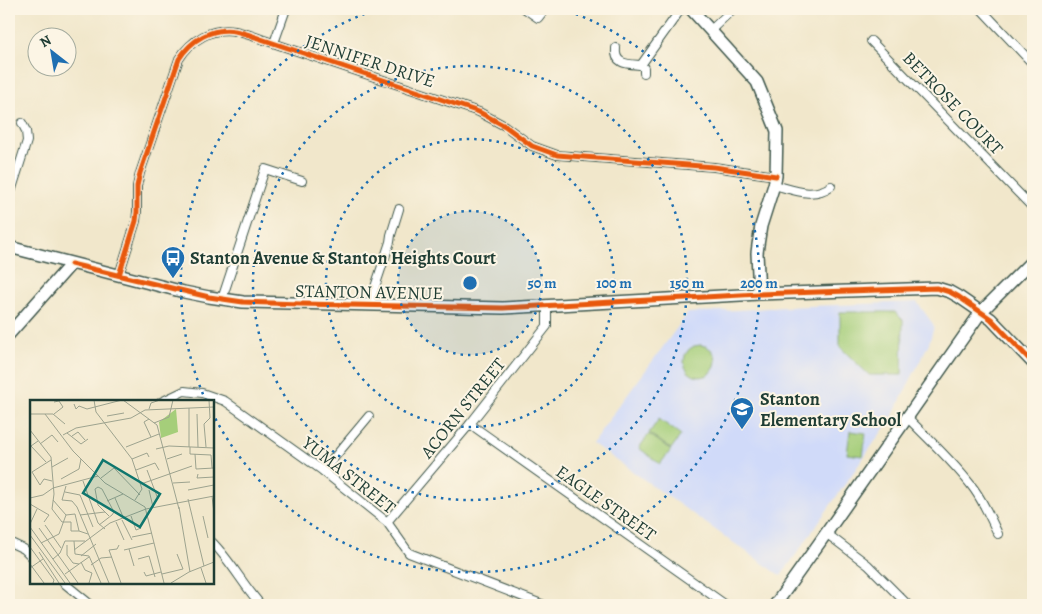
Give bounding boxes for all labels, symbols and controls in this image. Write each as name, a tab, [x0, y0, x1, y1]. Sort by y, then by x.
north arrow	[28, 28, 78, 78]
street label: JENNIFER DRIVE	[302, 29, 438, 93]
text: N	[36, 31, 55, 52]
street label: BETROSE COURT	[898, 46, 1009, 160]
bus stop icon: Stanton Avenue & Stanton Heights Court	[160, 245, 186, 279]
place label: Stanton Avenue & Stanton Heights Court	[190, 246, 496, 270]
text: 50 m	[527, 273, 557, 293]
text: 100 m	[596, 273, 632, 293]
text: 150 m	[670, 273, 705, 293]
text: 200 m	[740, 273, 778, 293]
centre of rings	[461, 274, 479, 292]
street label: STANTON AVENUE	[295, 279, 443, 305]
street label: ACORN STREET	[414, 353, 511, 464]
place label: Stanton Elementary School	[760, 387, 902, 432]
school or university icon: Stanton Elementary School	[729, 396, 755, 430]
inset map	[30, 400, 214, 584]
street label: YUMA STREET	[296, 430, 401, 519]
street label: EAGLE STREET	[551, 459, 661, 547]

